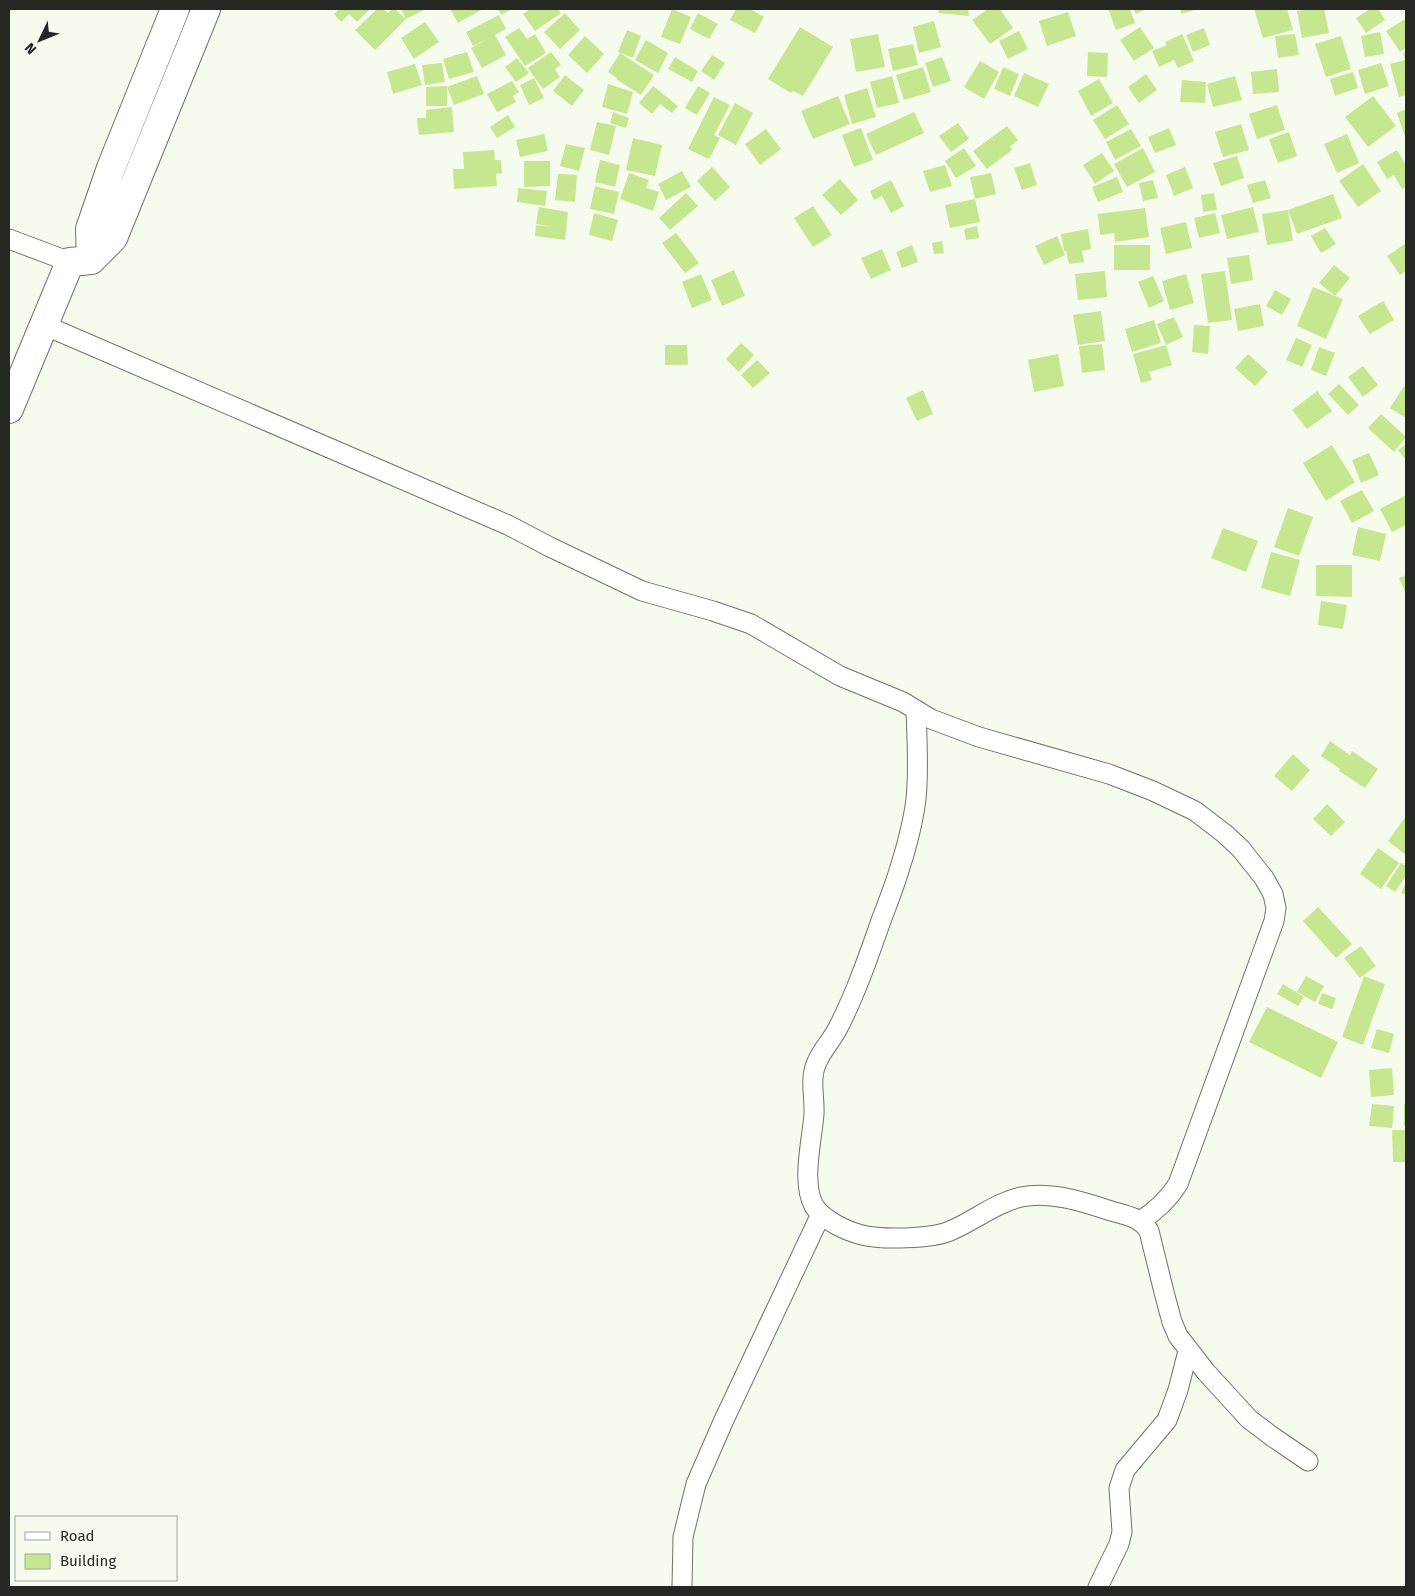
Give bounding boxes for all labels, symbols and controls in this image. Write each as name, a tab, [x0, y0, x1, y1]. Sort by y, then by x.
north arrow	[15, 15, 65, 65]
text: N	[21, 39, 40, 58]
legend	[15, 1516, 178, 1581]
text: Road	[60, 1527, 95, 1545]
text: Building	[60, 1552, 116, 1570]

